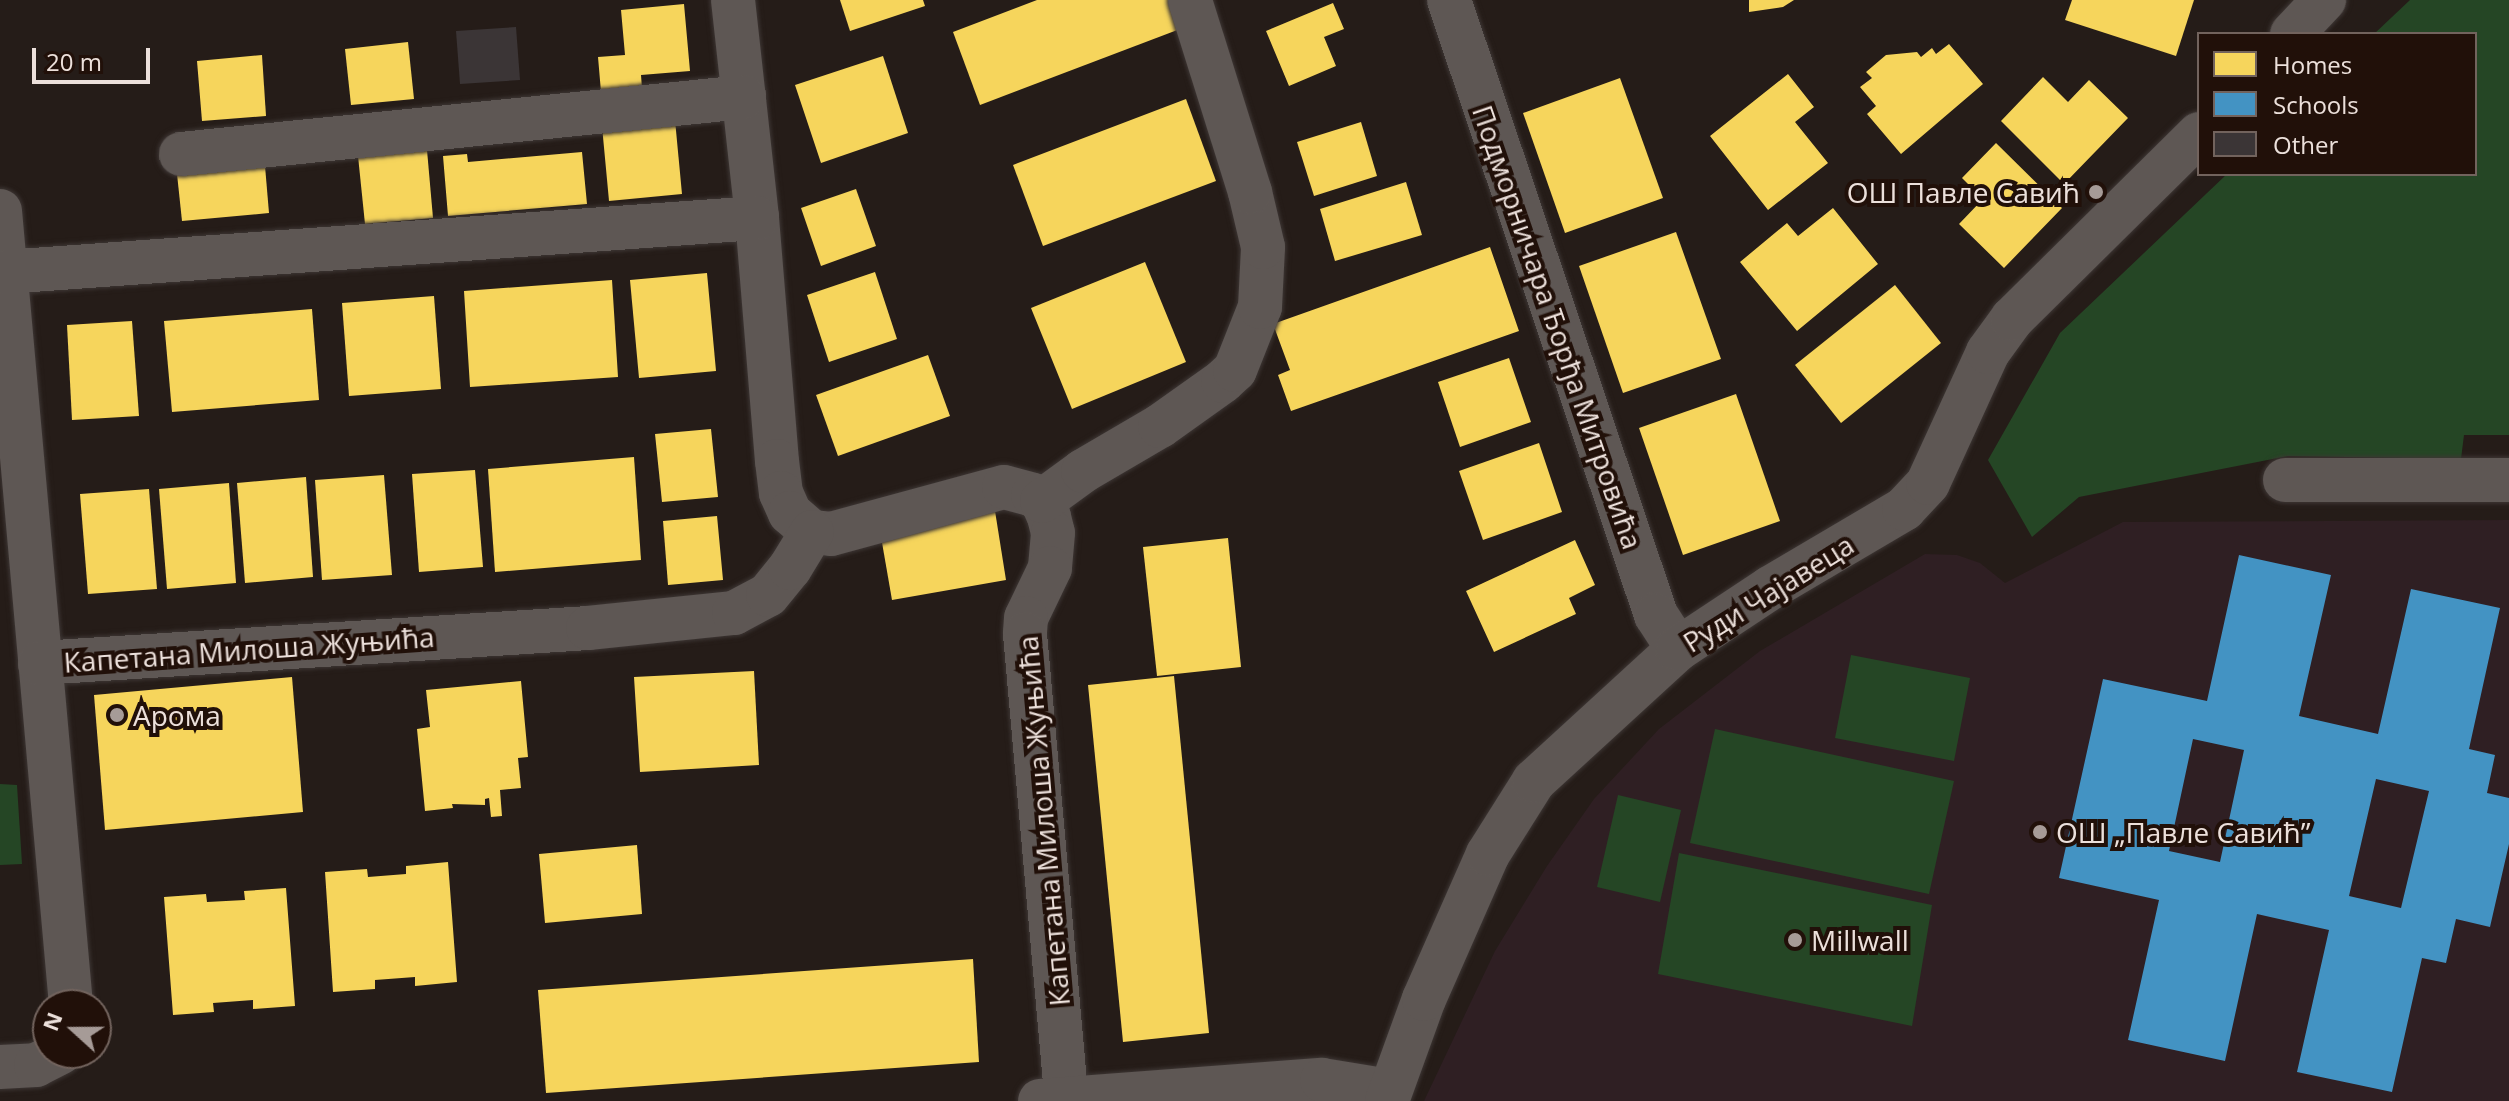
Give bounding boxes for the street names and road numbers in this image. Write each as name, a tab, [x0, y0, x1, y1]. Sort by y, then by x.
street label: Подморничара Ђорђа Митровића	[1466, 101, 1650, 553]
street label: Руди Чајавеца	[1677, 527, 1859, 659]
street label: Капетана Милоша Жуњића	[62, 619, 436, 679]
street label: Капетана Милоша Жуњића	[1010, 634, 1076, 1008]

